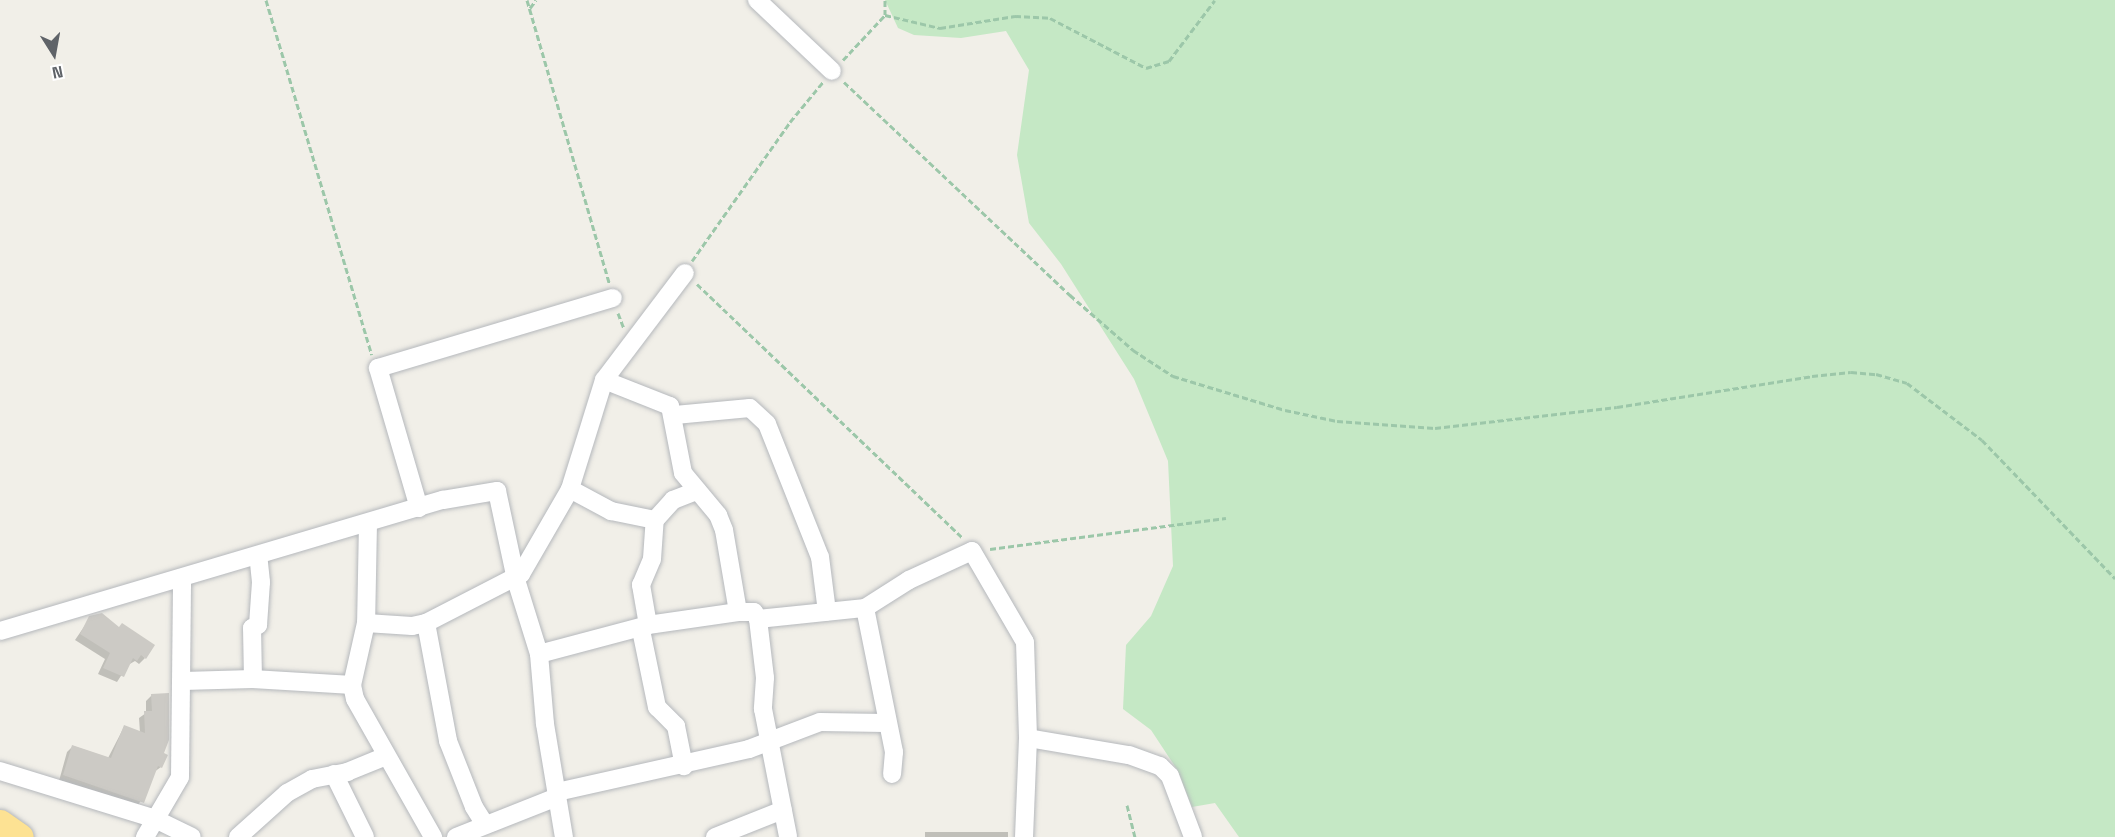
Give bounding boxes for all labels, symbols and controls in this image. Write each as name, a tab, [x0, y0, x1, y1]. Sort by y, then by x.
north arrow	[24, 24, 84, 84]
text: N	[50, 61, 65, 83]

